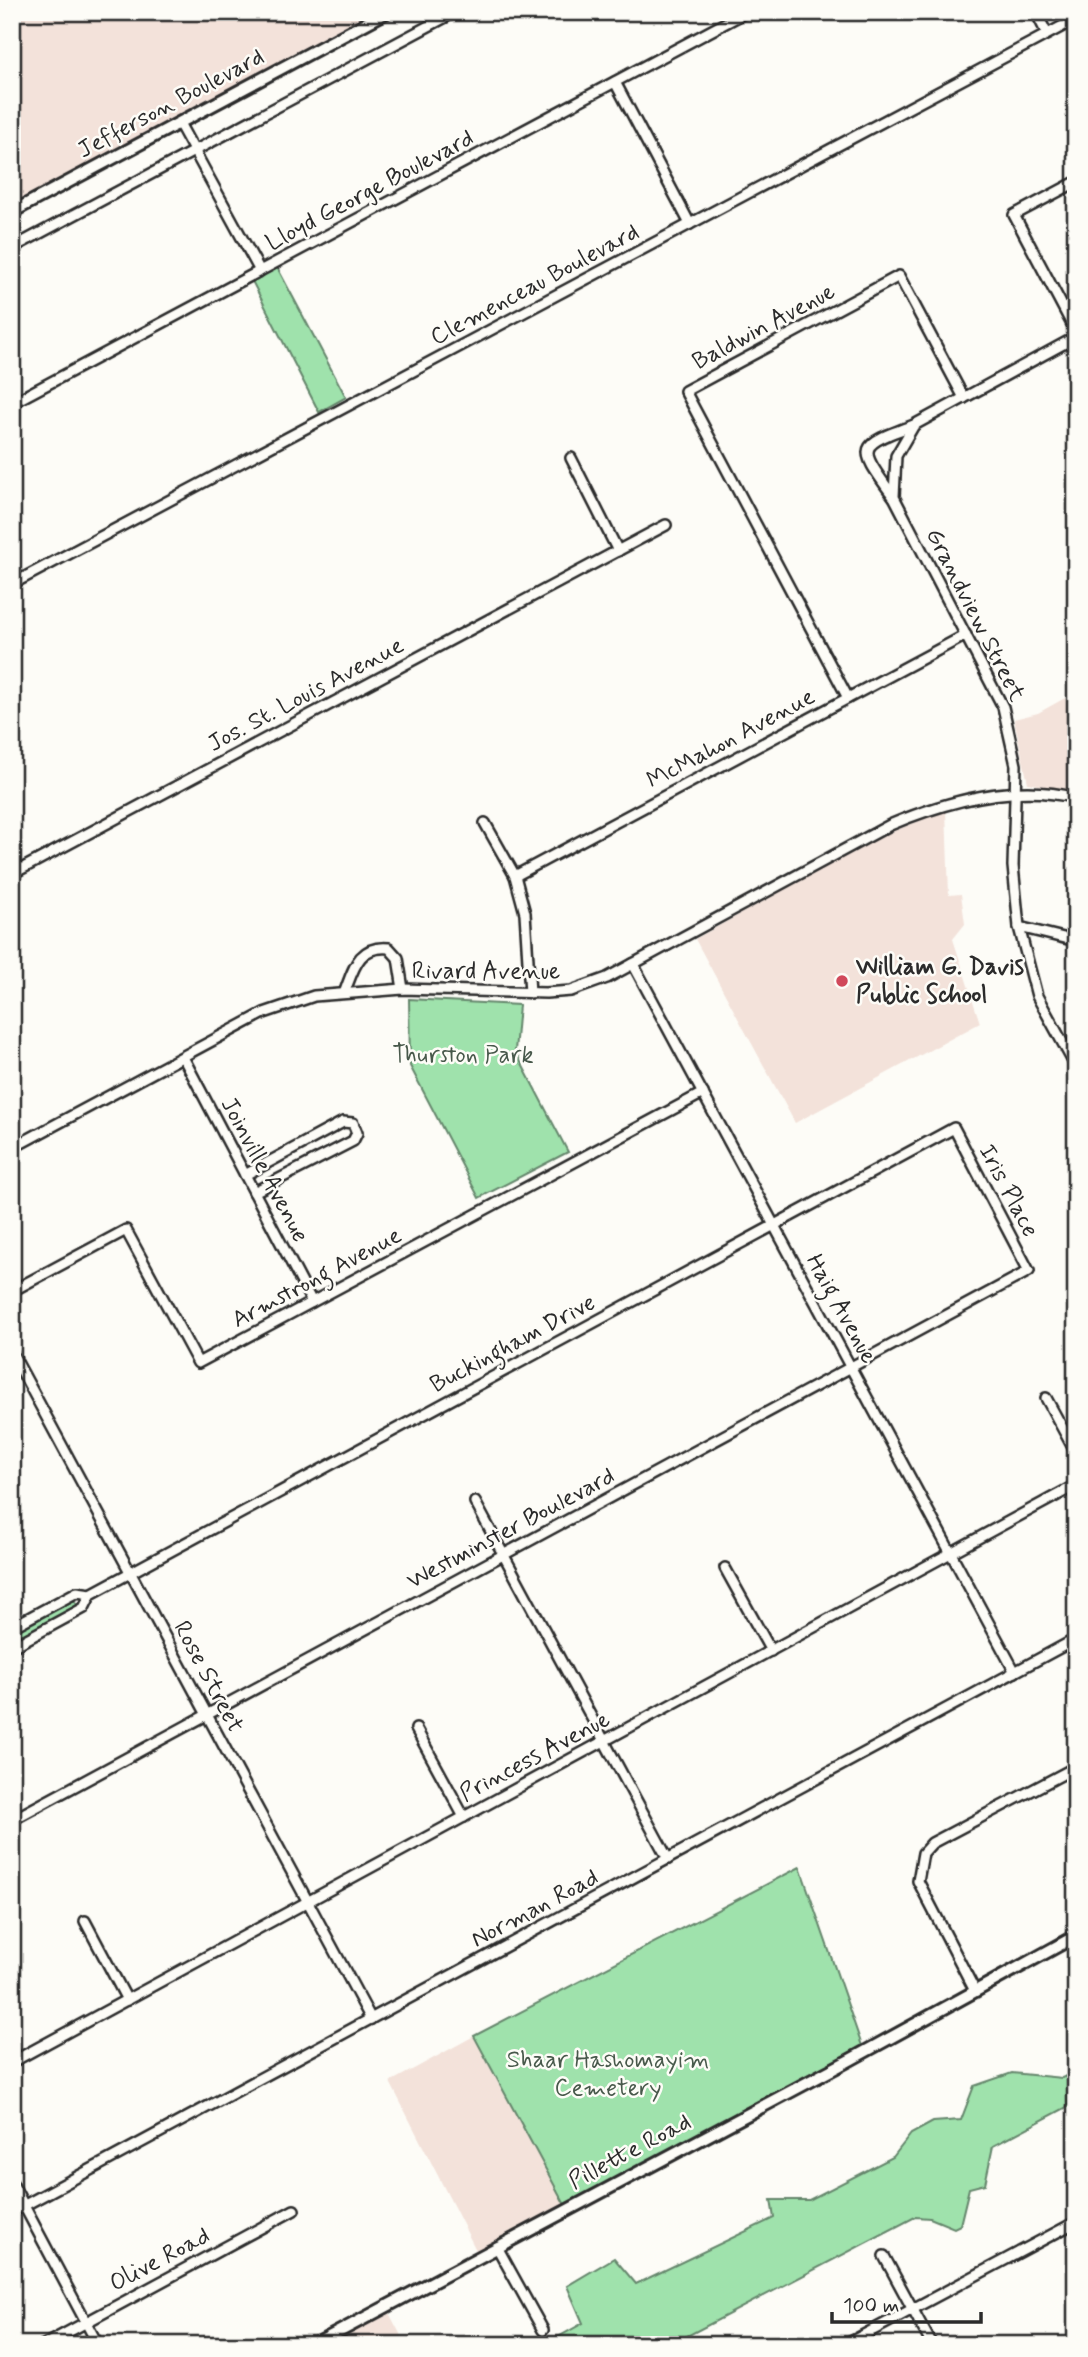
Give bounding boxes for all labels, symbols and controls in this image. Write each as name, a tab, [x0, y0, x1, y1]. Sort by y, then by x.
street label: Jefferson Boulevard	[72, 42, 270, 166]
street label: Lloyd George Boulevard	[261, 123, 479, 259]
street label: Clemenceau Boulevard	[425, 217, 645, 353]
street label: Baldwin Avenue	[687, 276, 841, 378]
street label: Grandview Street	[918, 523, 1032, 707]
street label: Jos. St. Louis Avenue	[203, 630, 410, 760]
street label: McMahon Avenue	[642, 682, 821, 796]
place label: William G. Davis Public School	[855, 952, 1025, 1011]
street label: Rivard Avenue	[412, 956, 560, 987]
marker: William G. Davis Public School	[834, 973, 850, 989]
park label: Thurston Park	[392, 1040, 534, 1071]
street label: Joinville Avenue	[213, 1092, 315, 1248]
street label: Iris Place	[971, 1139, 1045, 1243]
street label: Armstrong Avenue	[227, 1220, 409, 1338]
street label: Haig Avenue	[796, 1249, 884, 1371]
street label: Buckingham Drive	[425, 1287, 602, 1403]
street label: Westminster Boulevard	[402, 1461, 620, 1597]
street label: Rose Street	[166, 1616, 250, 1738]
street label: Princess Avenue	[454, 1704, 616, 1810]
street label: Norman Road	[466, 1863, 604, 1955]
park label: Shaar Hashomayim Cemetery	[507, 2045, 709, 2104]
street label: Pillette Road	[563, 2107, 697, 2197]
street label: Olive Road	[104, 2221, 216, 2299]
scale bar	[832, 2280, 981, 2324]
text: 100 m	[843, 2292, 899, 2320]

